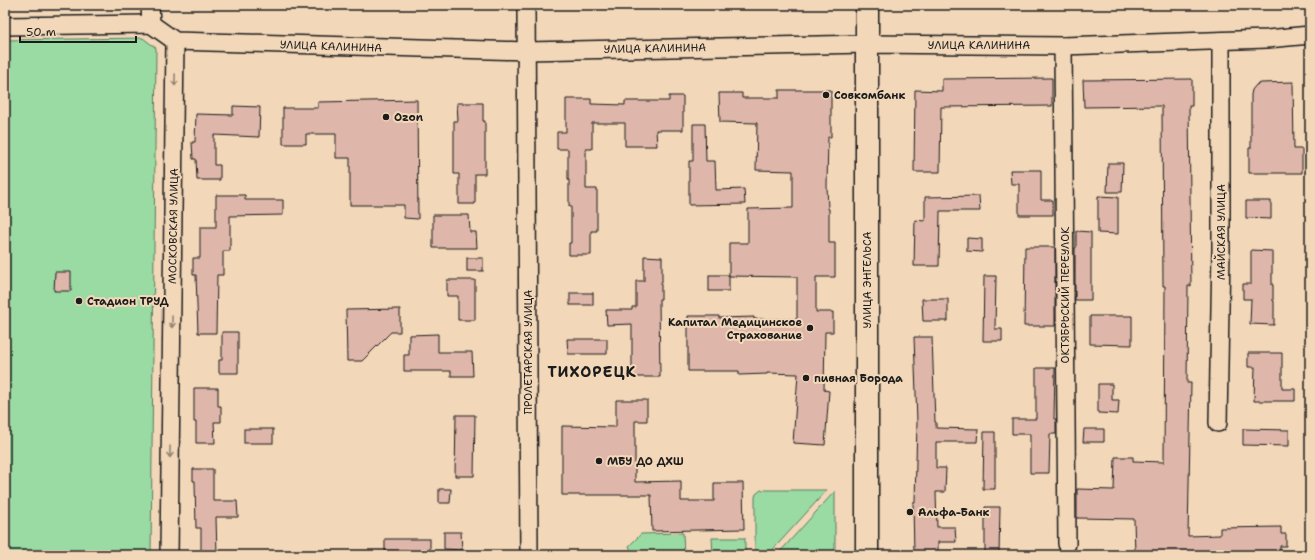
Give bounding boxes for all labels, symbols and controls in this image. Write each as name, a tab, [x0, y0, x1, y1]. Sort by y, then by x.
scale bar	[20, 18, 136, 44]
text: 50 m	[26, 24, 56, 40]
street label: УЛИЦА КАЛИНИНА	[280, 37, 382, 56]
street label: УЛИЦА КАЛИНИНА	[928, 38, 1030, 53]
street label: УЛИЦА КАЛИНИНА	[604, 40, 706, 57]
one-way arrow	[171, 73, 178, 86]
place label: Совкомбанк	[834, 88, 905, 103]
marker: Совкомбанк	[821, 90, 831, 100]
place label: Ozon	[394, 110, 424, 125]
marker: Ozon	[381, 112, 391, 122]
street label: МОСКОВСКАЯ УЛИЦА	[165, 168, 182, 284]
street label: МАЙСКАЯ УЛИЦА	[1213, 184, 1229, 280]
street label: ОКТЯБРЬСКИЙ ПЕРЕУЛОК	[1057, 227, 1073, 363]
street label: УЛИЦА ЭНГЕЛЬСА	[860, 231, 875, 329]
street label: ПРОЛЕТАРСКАЯ УЛИЦА	[521, 290, 536, 414]
place label: Стадион ТРУД	[87, 294, 169, 309]
marker: Стадион ТРУД	[74, 296, 84, 306]
one-way arrow	[168, 315, 176, 328]
place label: Капитал Медицинское Страхование	[668, 315, 802, 343]
marker: Капитал Медицинское Страхование	[805, 323, 815, 333]
district label: ТИХОРЕЦК	[547, 362, 637, 382]
place label: пивная Борода	[814, 371, 903, 386]
marker: пивная Борода	[801, 373, 811, 383]
one-way arrow	[166, 445, 174, 458]
place label: МБУ ДО ДХШ	[607, 454, 684, 469]
marker: МБУ ДО ДХШ	[594, 456, 604, 466]
place label: Альфа-Банк	[918, 505, 989, 520]
marker: Альфа-Банк	[905, 507, 915, 517]

